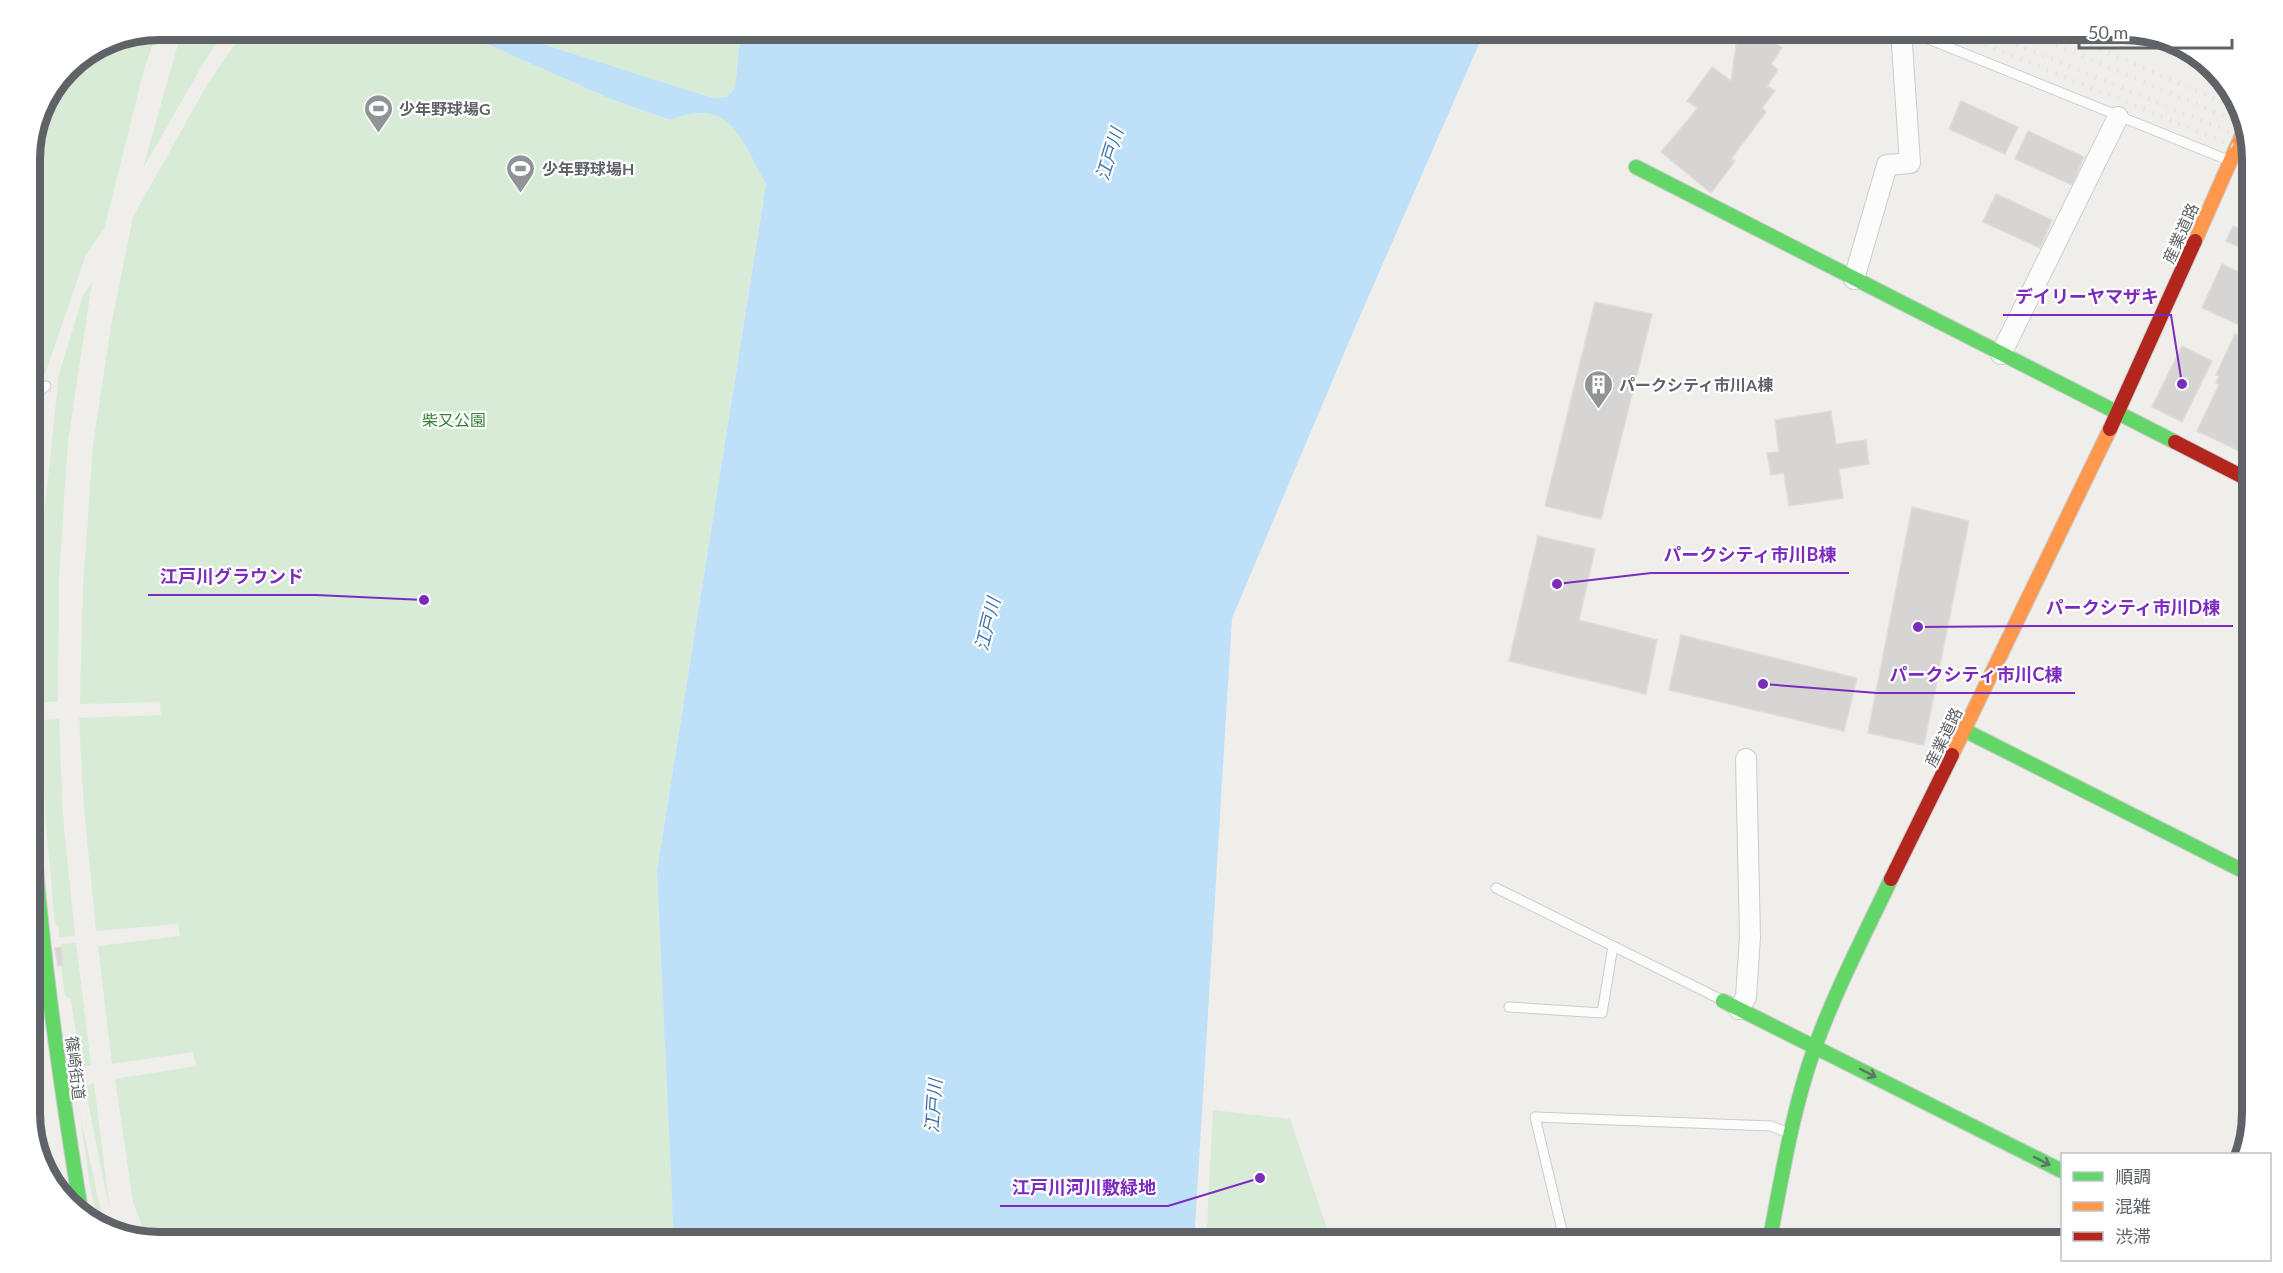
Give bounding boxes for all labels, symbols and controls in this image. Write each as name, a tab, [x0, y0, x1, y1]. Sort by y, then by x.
scale bar	[2079, 12, 2232, 50]
text: 50 m	[2088, 21, 2128, 43]
sports icon: 少年野球場G	[362, 92, 394, 134]
place label: 少年野球場G	[399, 99, 491, 118]
water label: 江戸川	[1091, 123, 1128, 183]
sports icon: 少年野球場H	[505, 152, 537, 194]
place label: 少年野球場H	[542, 159, 634, 178]
street label: 産業道路	[2158, 200, 2202, 266]
callout: デイリーヤマザキ	[2003, 279, 2171, 315]
text: デイリーヤマザキ	[2015, 285, 2159, 307]
building icon: パークシティ市川A棟	[1582, 368, 1614, 410]
place label: パークシティ市川A棟	[1619, 375, 1773, 394]
park label: 柴又公園	[422, 410, 486, 429]
callout: パークシティ市川B棟	[1651, 537, 1849, 573]
text: パークシティ市川B棟	[1664, 543, 1836, 565]
callout: 江戸川グラウンド	[148, 559, 316, 595]
text: 江戸川グラウンド	[160, 565, 304, 587]
callout: パークシティ市川D棟	[2033, 590, 2233, 626]
water label: 江戸川	[970, 593, 1005, 653]
text: パークシティ市川D棟	[2046, 596, 2220, 618]
callout: パークシティ市川C棟	[1877, 657, 2075, 693]
text: パークシティ市川C棟	[1890, 663, 2062, 685]
street label: 産業道路	[1920, 704, 1966, 770]
street label: 篠崎街道	[63, 1035, 89, 1101]
one-way arrow	[1858, 1068, 1876, 1080]
water label: 江戸川	[920, 1076, 946, 1134]
legend	[2061, 1153, 2271, 1261]
one-way arrow	[2032, 1156, 2050, 1167]
text: 順調	[2115, 1165, 2151, 1187]
callout: 江戸川河川敷緑地	[1000, 1170, 1168, 1206]
text: 江戸川河川敷緑地	[1012, 1176, 1156, 1198]
text: 混雑	[2115, 1195, 2151, 1217]
text: 渋滞	[2115, 1225, 2151, 1247]

